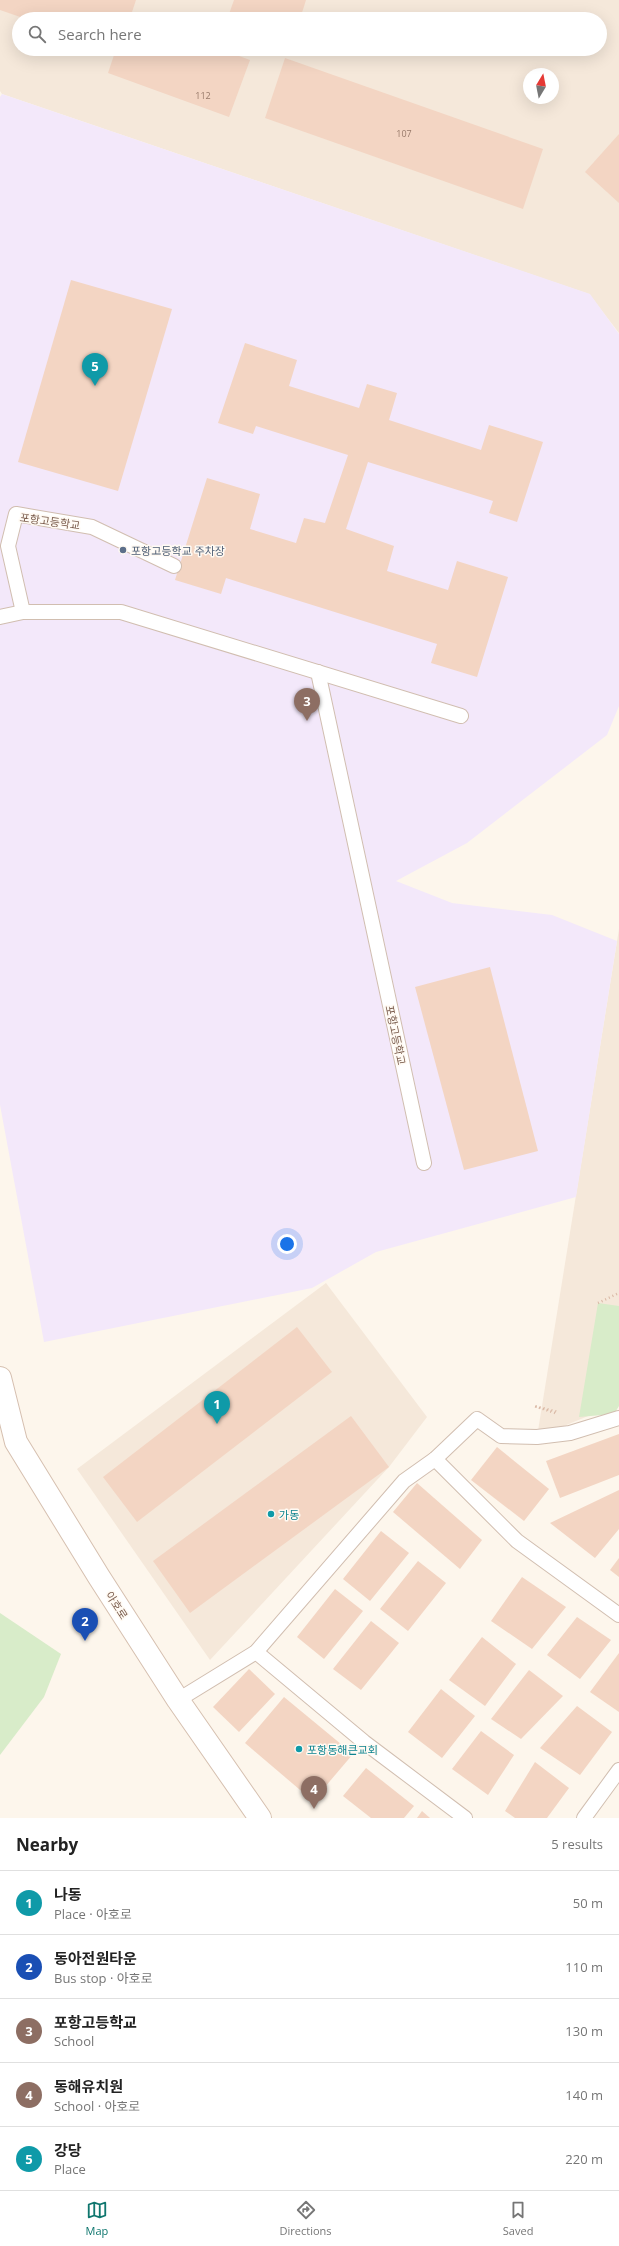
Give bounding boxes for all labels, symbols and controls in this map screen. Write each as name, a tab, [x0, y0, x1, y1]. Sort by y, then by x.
search box	[12, 12, 607, 56]
icon: search	[26, 23, 48, 45]
text: Search here	[58, 24, 142, 44]
north arrow	[523, 68, 559, 104]
house number: 112	[195, 89, 211, 102]
house number: 107	[396, 127, 412, 140]
pin: 5	[82, 353, 108, 386]
street label: 포항고등학교	[19, 509, 81, 533]
place label: 포항고등학교 주차장	[131, 543, 225, 558]
marker: 포항고등학교 주차장	[118, 545, 128, 555]
pin: 3	[294, 688, 320, 721]
street label: 포항고등학교	[382, 1004, 410, 1066]
your location	[277, 1234, 297, 1254]
pin: 1	[204, 1391, 230, 1424]
place label: 가동	[279, 1507, 299, 1522]
marker: 가동	[266, 1509, 276, 1519]
street label: 아호로	[102, 1588, 132, 1622]
pin: 2	[72, 1608, 98, 1641]
place label: 포항동해큰교회	[307, 1742, 378, 1757]
marker: 포항동해큰교회	[294, 1744, 304, 1754]
pin: 4	[301, 1776, 327, 1809]
text: Nearby	[16, 1833, 78, 1856]
text: 5 results	[551, 1835, 603, 1853]
text: 나동	[54, 1884, 82, 1904]
text: 1	[25, 1894, 33, 1912]
text: 50 m	[573, 1894, 603, 1912]
text: Place · 아호로	[54, 1905, 132, 1923]
text: 동아전원타운	[54, 1948, 137, 1968]
text: 2	[25, 1958, 33, 1976]
text: 110 m	[565, 1958, 603, 1976]
text: Bus stop · 아호로	[54, 1969, 153, 1987]
text: 포항고등학교	[54, 2012, 137, 2032]
text: 3	[25, 2022, 33, 2040]
text: 130 m	[565, 2022, 603, 2040]
text: School	[54, 2032, 94, 2050]
text: 동해유치원	[54, 2076, 123, 2096]
text: 4	[25, 2086, 33, 2104]
text: 140 m	[565, 2086, 603, 2104]
text: School · 아호로	[54, 2097, 140, 2115]
text: 강당	[54, 2140, 82, 2160]
text: 5	[25, 2150, 33, 2168]
text: 220 m	[565, 2150, 603, 2168]
text: Place	[54, 2160, 86, 2178]
tab: Map	[86, 2199, 108, 2238]
tab: Directions	[280, 2199, 332, 2238]
tab: Saved	[503, 2199, 533, 2238]

